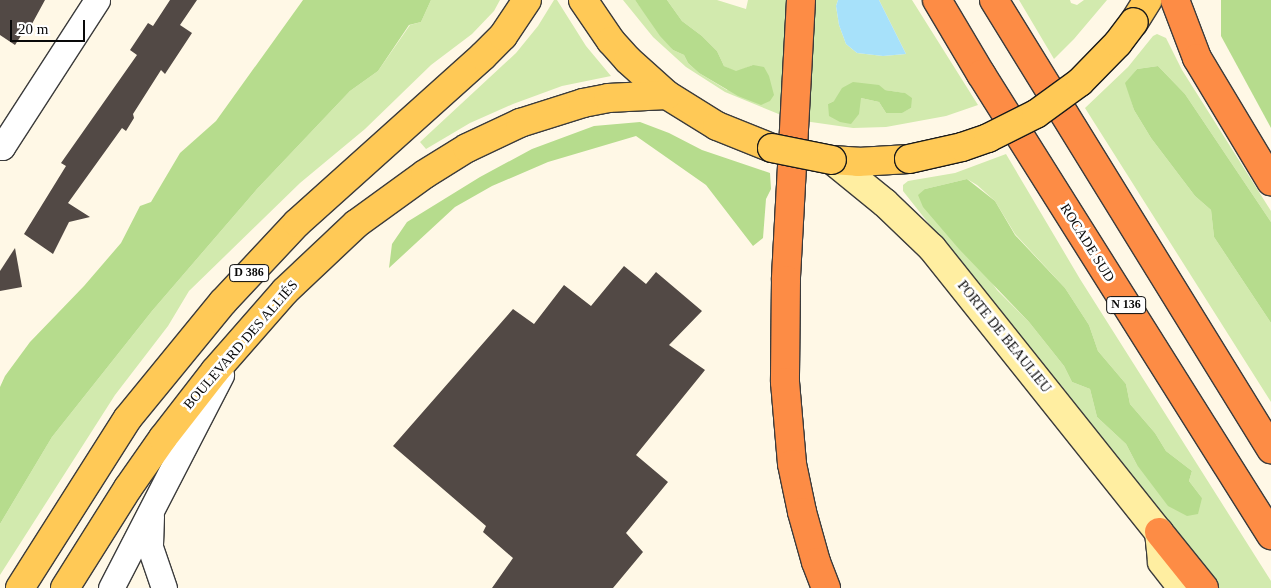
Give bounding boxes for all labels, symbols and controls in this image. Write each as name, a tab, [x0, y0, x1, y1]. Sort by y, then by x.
scale bar	[12, 10, 88, 42]
text: 20 m	[18, 21, 48, 37]
street label: ROCADE SUD	[1056, 201, 1118, 285]
road number: D 386	[229, 264, 269, 282]
street label: BOULEVARD DES ALLIÉS	[180, 277, 302, 413]
street label: PORTE DE BEAULIEU	[954, 278, 1054, 396]
road number: N 136	[1106, 296, 1146, 314]

